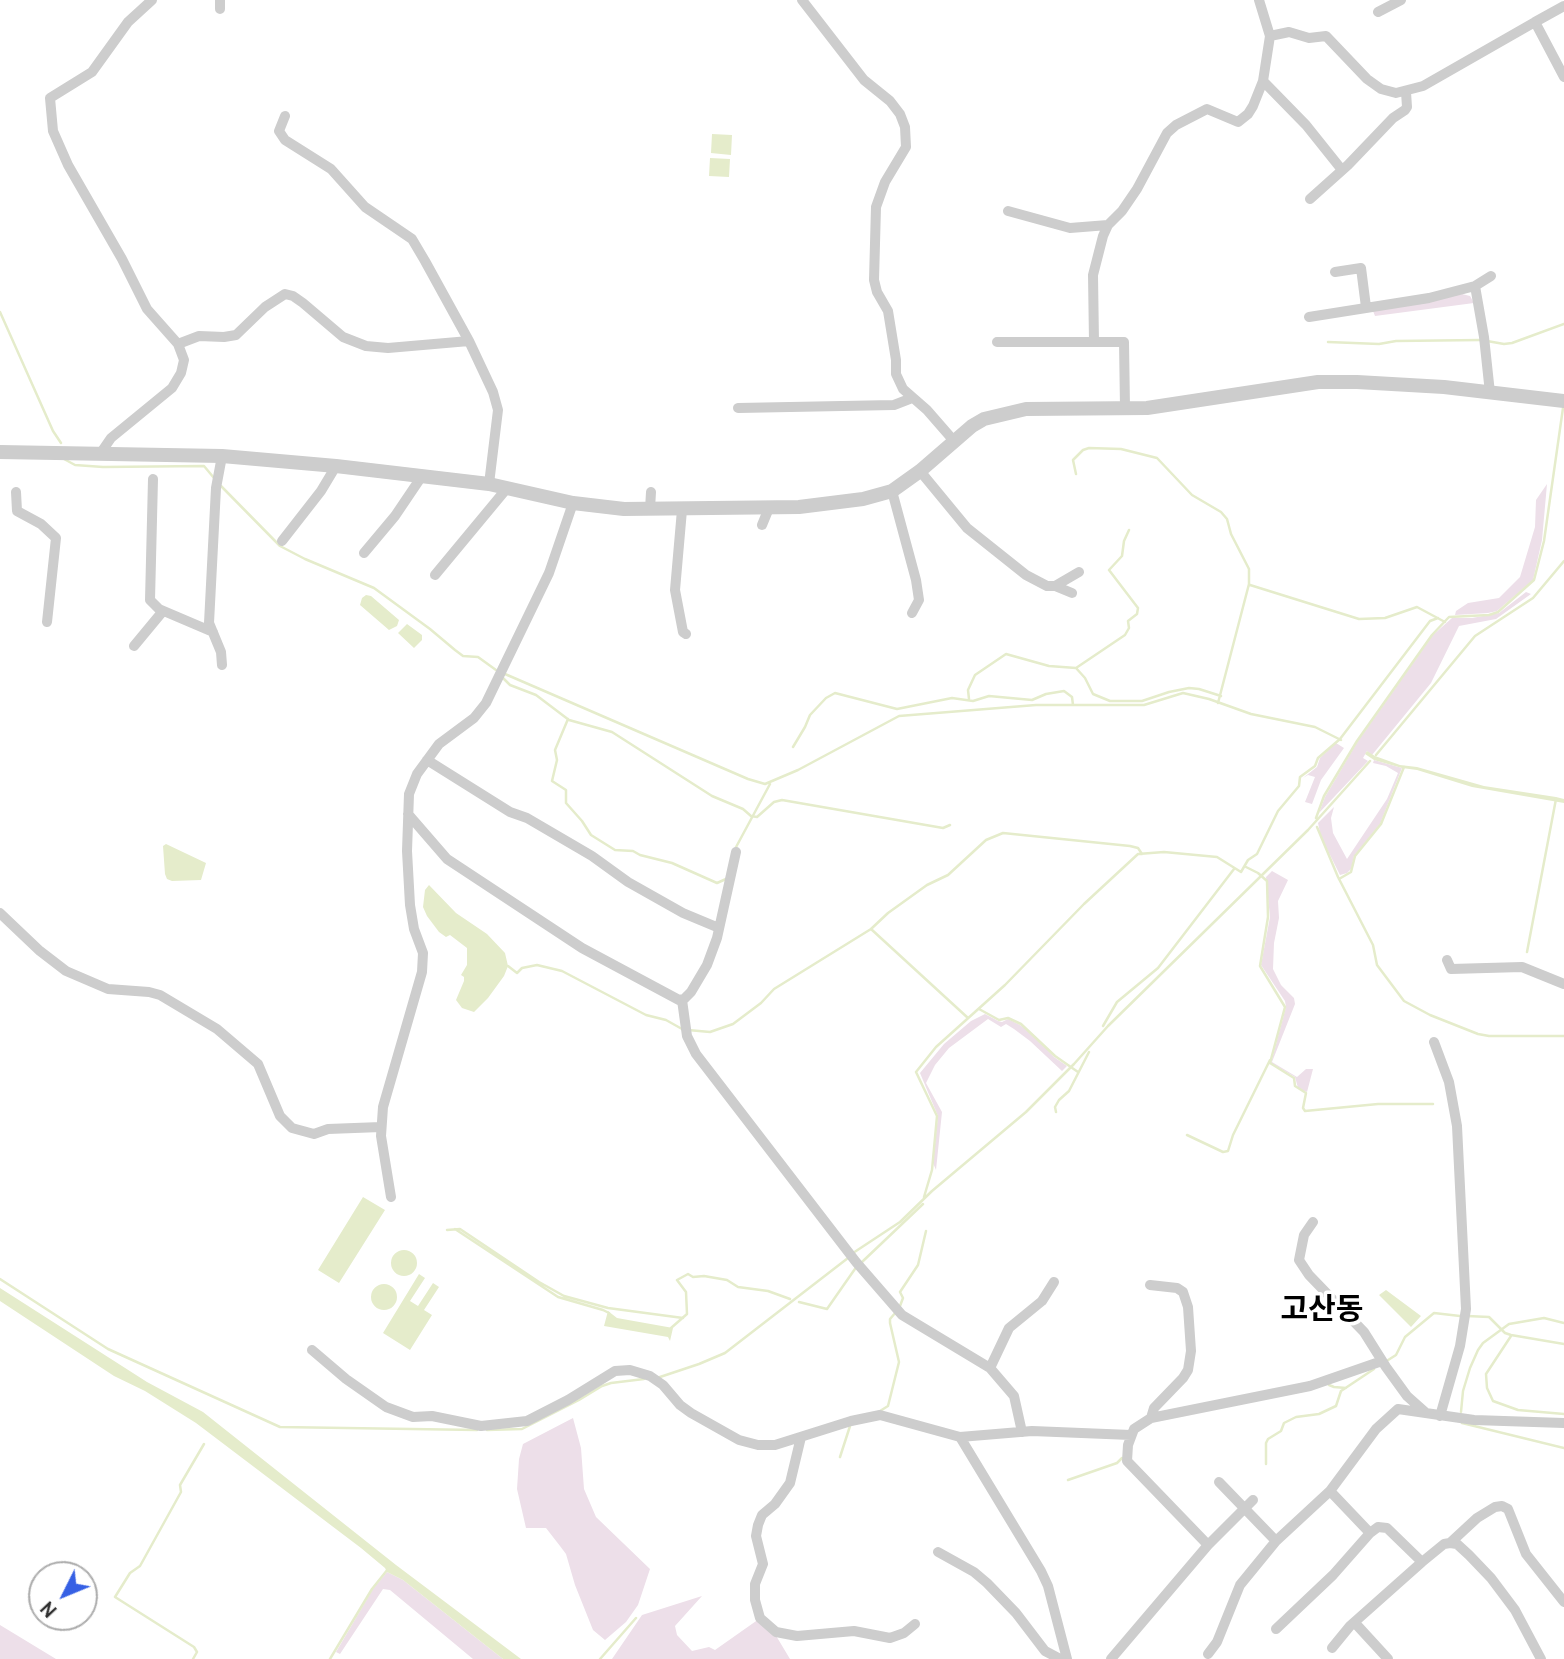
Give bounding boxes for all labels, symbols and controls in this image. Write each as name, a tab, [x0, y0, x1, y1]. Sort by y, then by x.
district label: 고산동	[1281, 1292, 1363, 1328]
north arrow	[28, 1561, 98, 1631]
text: N	[36, 1597, 62, 1622]

